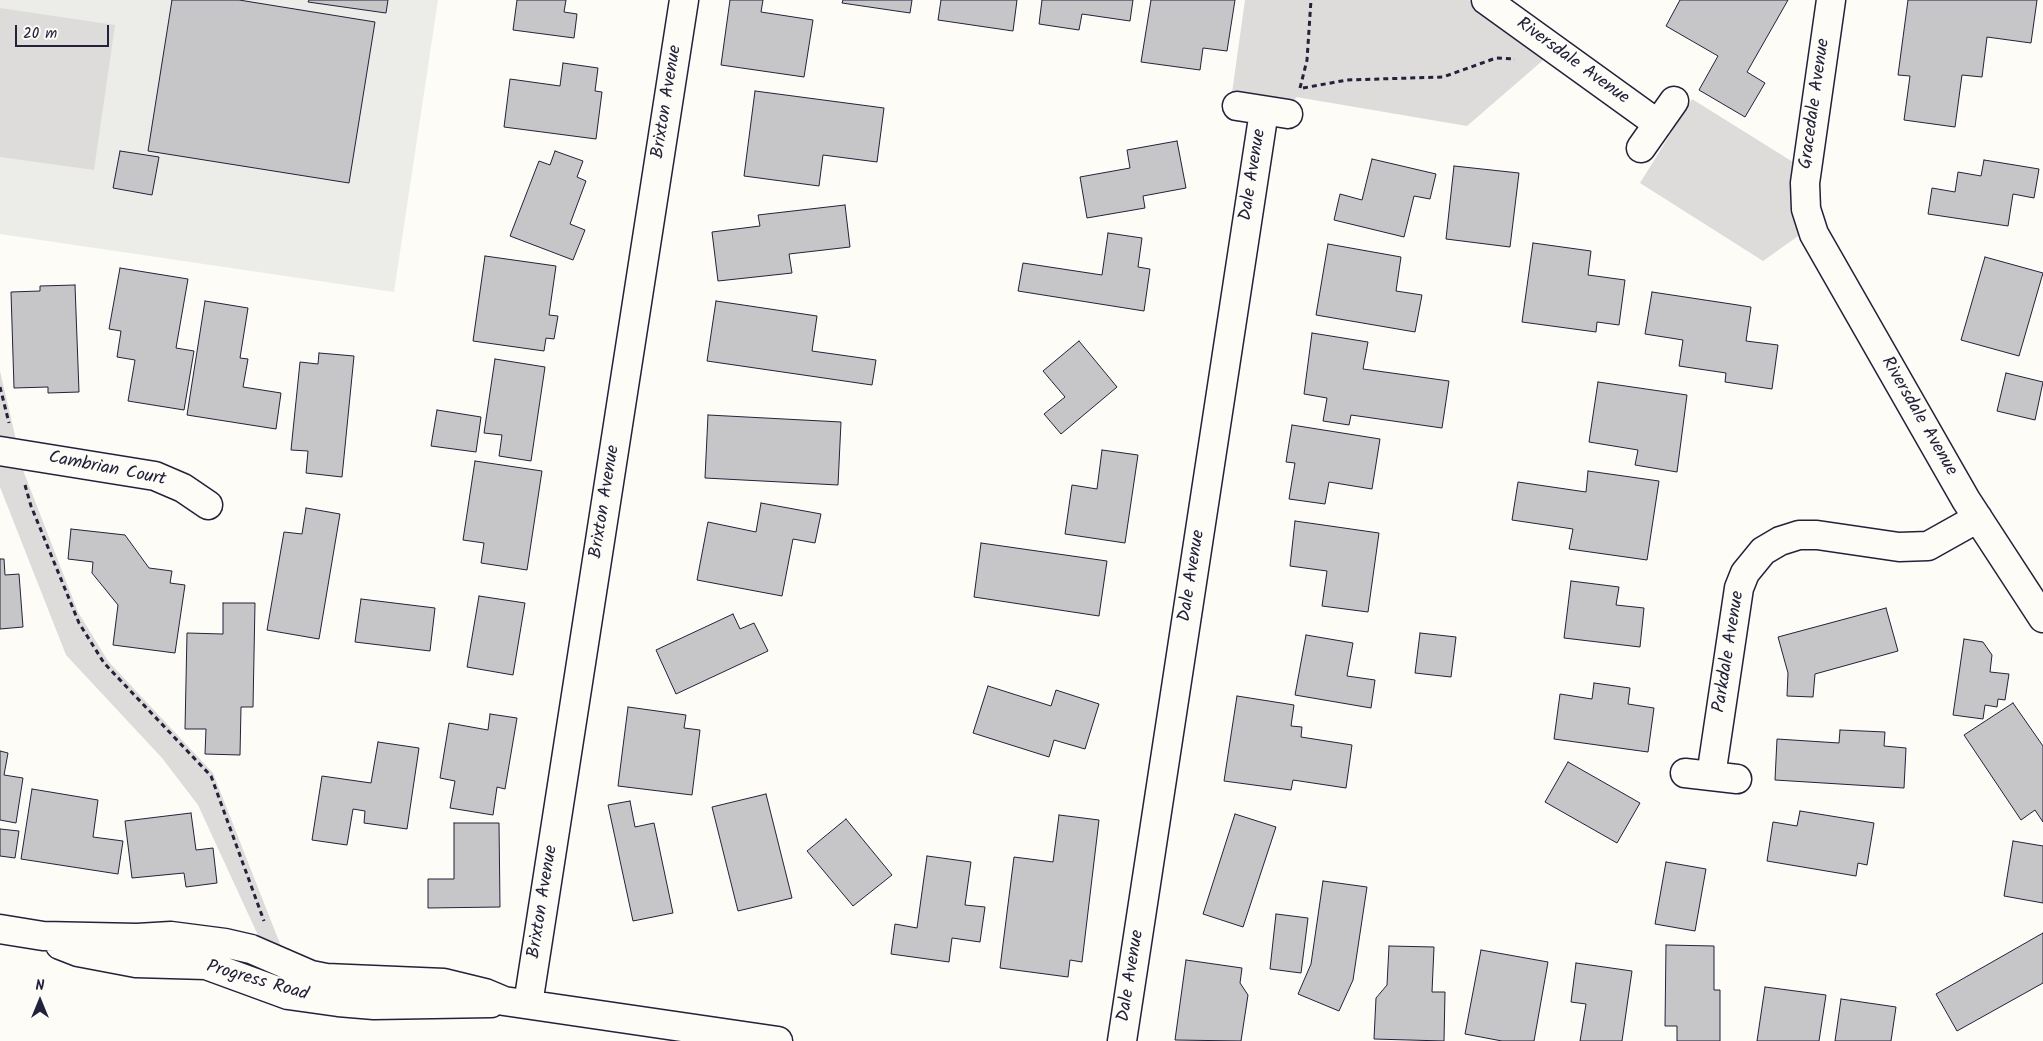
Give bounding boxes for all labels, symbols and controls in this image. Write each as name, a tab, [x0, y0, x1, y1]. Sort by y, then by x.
street label: Riversdale Avenue	[1511, 14, 1633, 110]
scale bar	[18, 15, 111, 47]
text: 20 m	[23, 22, 57, 46]
street label: Gracedale Avenue	[1796, 37, 1836, 171]
street label: Brixton Avenue	[648, 44, 688, 160]
street label: Dale Avenue	[1236, 127, 1272, 223]
street label: Riversdale Avenue	[1875, 353, 1961, 481]
street label: Brixton Avenue	[586, 444, 626, 560]
street label: Cambrian Court	[47, 448, 167, 492]
street label: Dale Avenue	[1175, 528, 1211, 624]
street label: Parkdale Avenue	[1710, 590, 1750, 714]
street label: Brixton Avenue	[524, 844, 564, 960]
street label: Dale Avenue	[1114, 928, 1150, 1024]
street label: Progress Road	[203, 957, 311, 1007]
text: N	[36, 975, 44, 997]
north arrow	[15, 976, 65, 1026]

